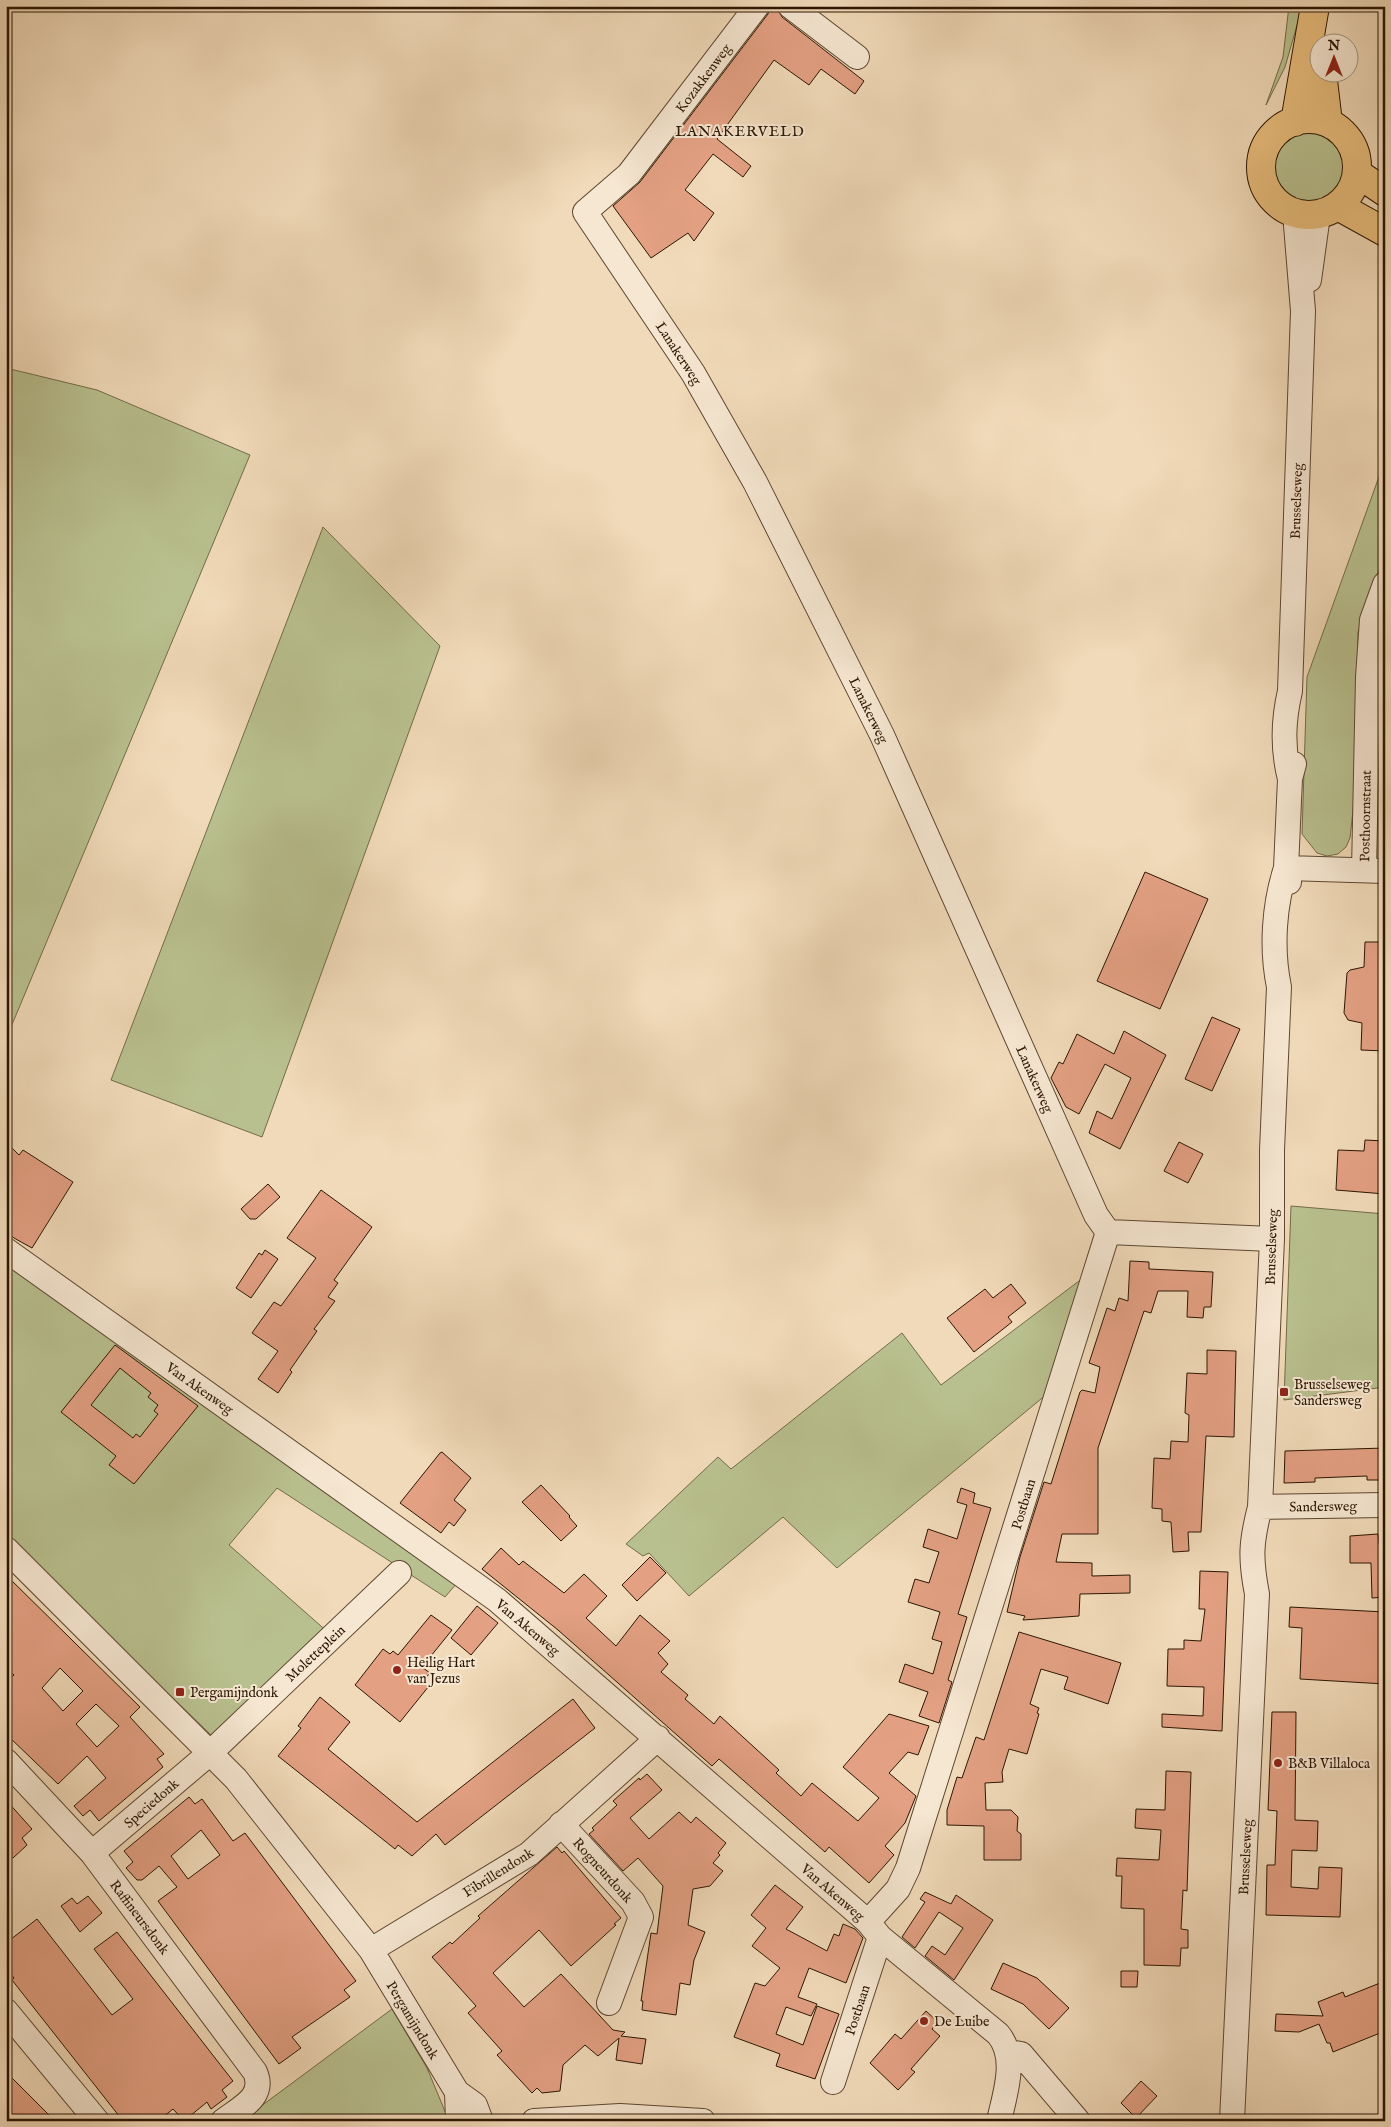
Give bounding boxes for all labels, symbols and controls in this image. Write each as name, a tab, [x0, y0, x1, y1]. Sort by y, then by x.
north arrow	[1308, 32, 1358, 82]
text: N	[1327, 37, 1340, 55]
street label: Kozakkenweg	[672, 40, 736, 117]
district label: LANAKERVELD	[675, 122, 805, 141]
street label: Lanakerweg	[651, 319, 705, 389]
street label: Brusselseweg	[1287, 462, 1307, 539]
street label: Lanakerweg	[844, 674, 892, 747]
street label: Posthoornstraat	[1356, 770, 1376, 862]
street label: Lanakerweg	[1011, 1043, 1057, 1116]
street label: Brusselseweg	[1262, 1208, 1282, 1285]
street label: Van Akenweg	[161, 1358, 237, 1419]
place label: Brusselseweg Sandersweg	[1294, 1376, 1371, 1410]
marker: Brusselseweg Sandersweg	[1278, 1386, 1290, 1398]
street label: Postbaan	[1008, 1476, 1040, 1532]
street label: Sandersweg	[1289, 1497, 1357, 1517]
street label: Van Akenweg	[491, 1595, 564, 1660]
street label: Moletteplein	[282, 1621, 350, 1686]
place label: Heilig Hart van Jezus	[407, 1654, 475, 1688]
marker: Heilig Hart van Jezus	[391, 1664, 403, 1676]
place label: Pergamijndonk	[190, 1684, 279, 1702]
marker: Pergamijndonk	[174, 1686, 186, 1698]
place label: B&B Villaloca	[1288, 1755, 1371, 1773]
marker: B&B Villaloca	[1272, 1757, 1284, 1769]
street label: Speciedonk	[120, 1775, 183, 1833]
street label: Brusselseweg	[1235, 1818, 1257, 1896]
street label: Rogneurdonk	[568, 1834, 637, 1908]
street label: Fibrillendonk	[460, 1844, 538, 1902]
street label: Van Akenweg	[796, 1860, 868, 1926]
street label: Raffineursdonk	[105, 1877, 173, 1959]
street label: Pergamijndonk	[382, 1978, 443, 2063]
street label: Postbaan	[841, 1982, 875, 2038]
place label: De Luibe	[934, 2013, 990, 2031]
marker: De Luibe	[918, 2015, 930, 2027]

